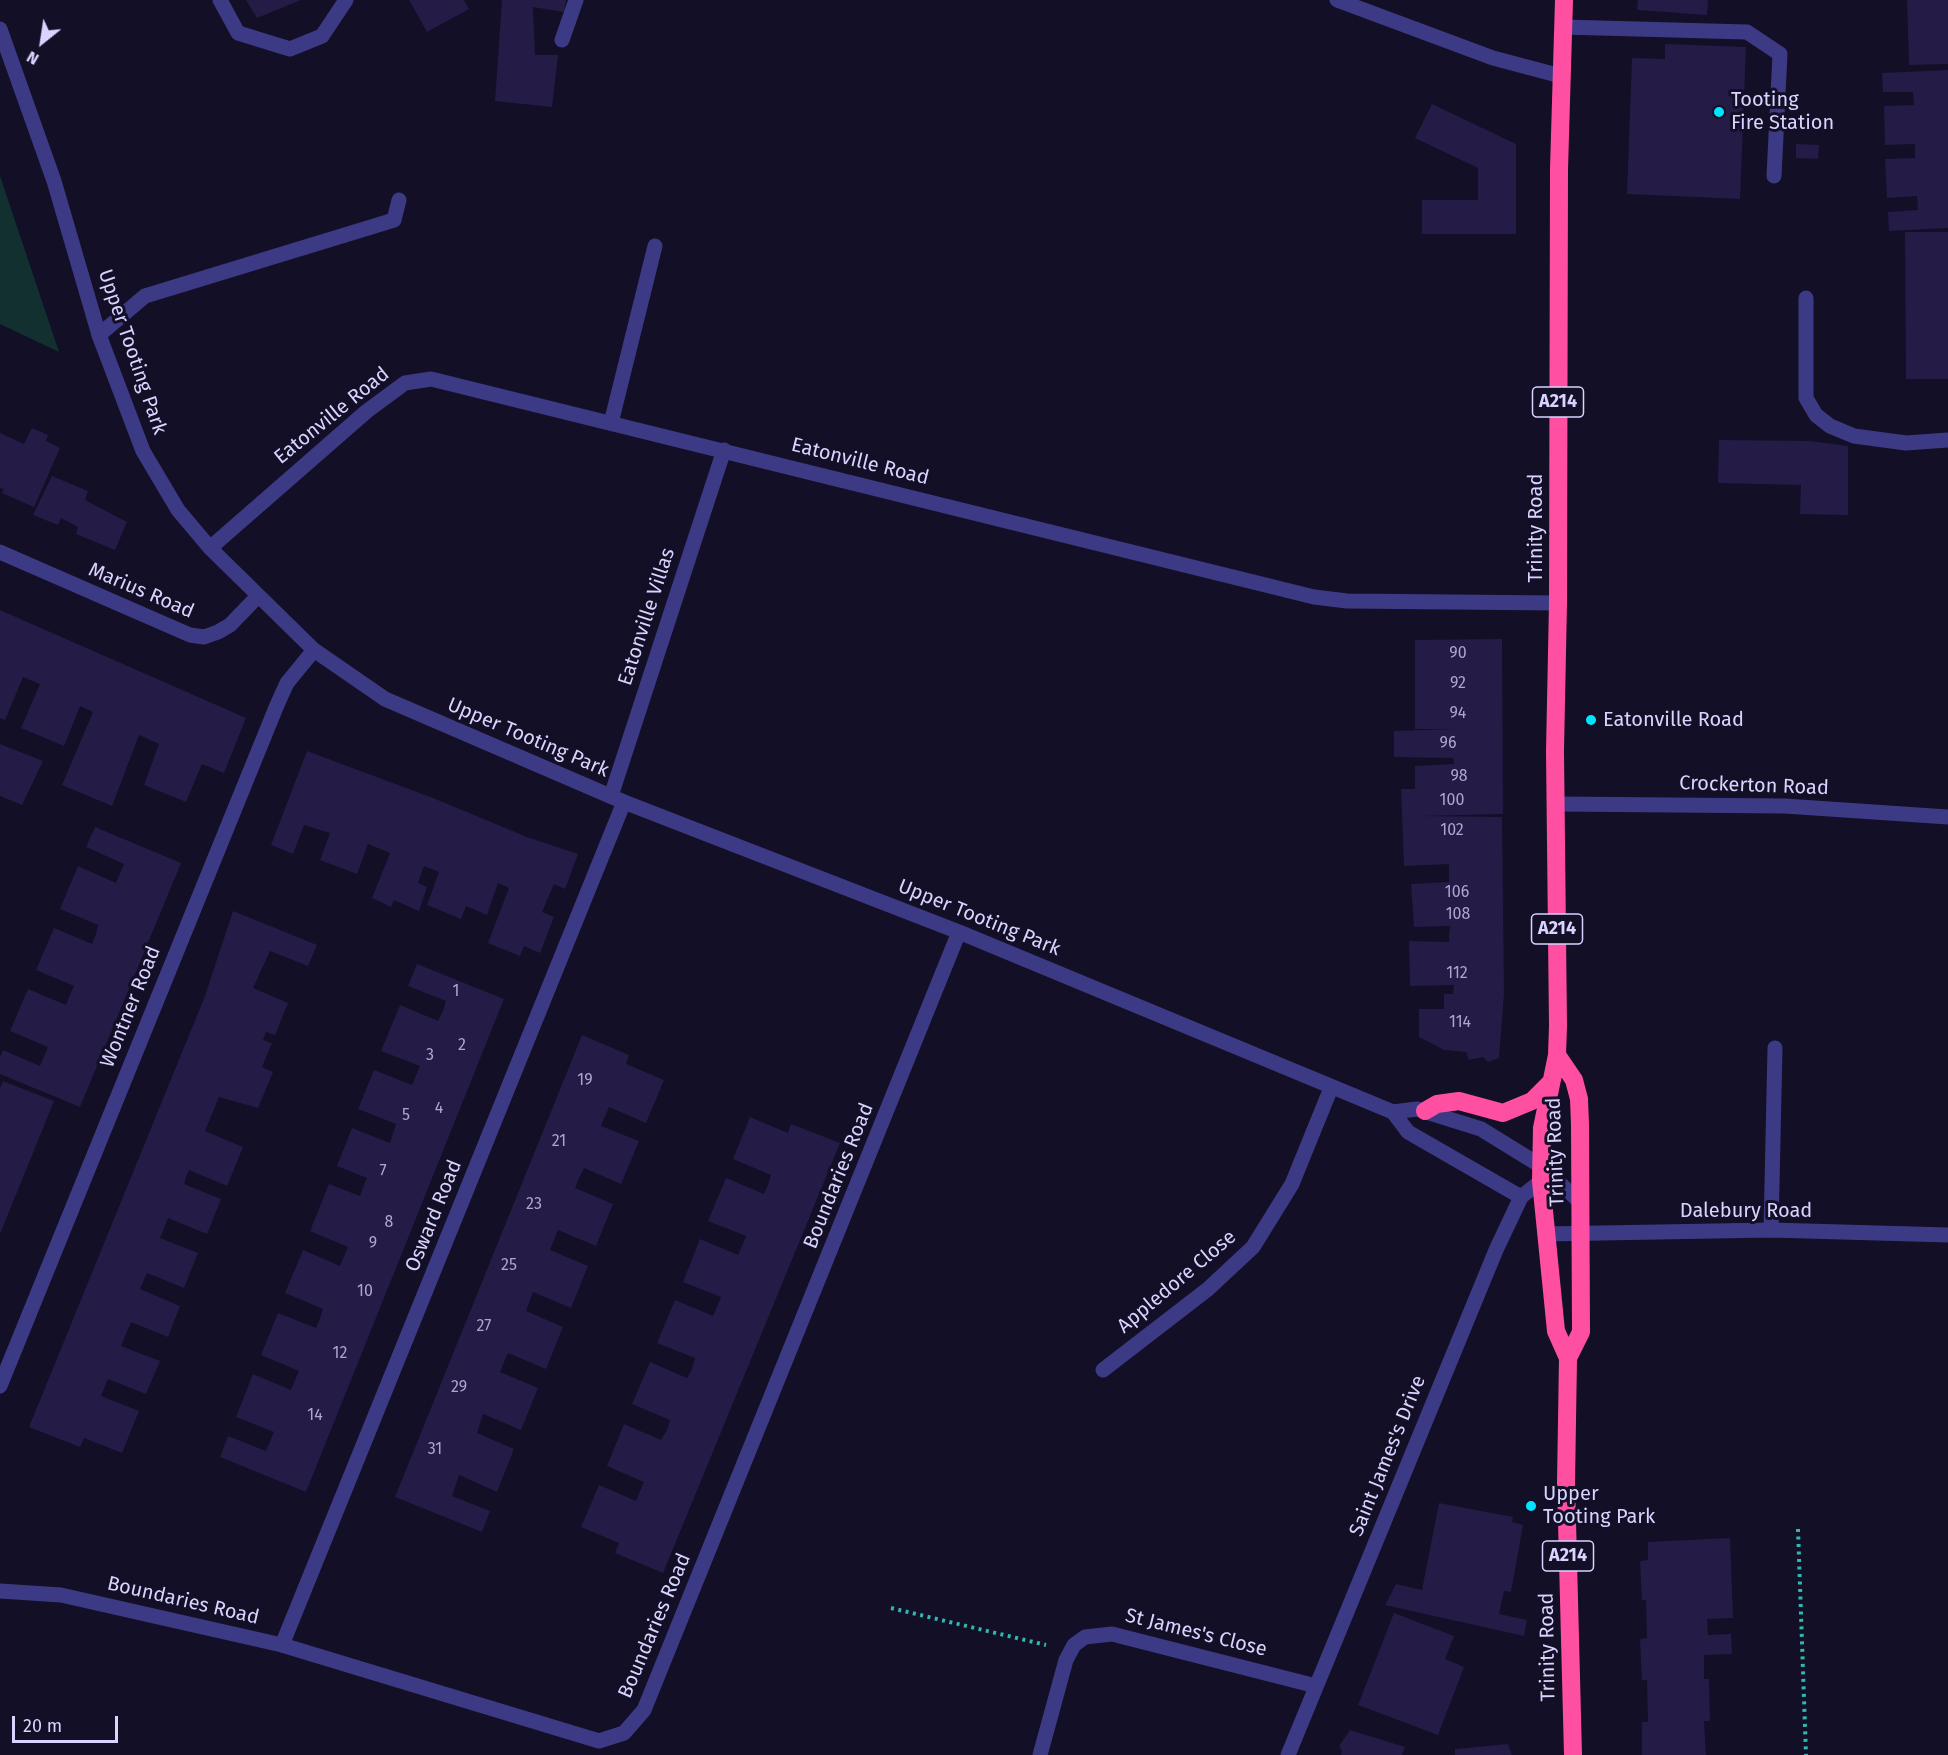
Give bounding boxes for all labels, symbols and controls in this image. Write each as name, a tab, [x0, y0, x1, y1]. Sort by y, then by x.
north arrow	[12, 12, 72, 72]
text: N	[23, 47, 42, 69]
place label: Tooting Fire Station	[1731, 88, 1834, 135]
marker: Tooting Fire Station	[1712, 105, 1726, 119]
street label: Upper Tooting Park	[92, 266, 172, 438]
street label: Eatonville Road	[270, 362, 394, 470]
road number: A214	[1532, 387, 1584, 417]
street label: Eatonville Road	[789, 433, 931, 491]
street label: Trinity Road	[1524, 474, 1548, 582]
street label: Eatonville Villas	[613, 545, 681, 689]
street label: Marius Road	[85, 558, 197, 624]
house number: 90	[1449, 644, 1467, 664]
house number: 92	[1450, 674, 1466, 694]
street label: Upper Tooting Park	[444, 693, 612, 783]
house number: 94	[1450, 704, 1466, 724]
place label: Eatonville Road	[1603, 708, 1744, 732]
marker: Eatonville Road	[1584, 713, 1598, 727]
house number: 96	[1440, 734, 1456, 754]
house number: 98	[1450, 767, 1468, 787]
street label: Crockerton Road	[1679, 771, 1829, 801]
house number: 100	[1440, 791, 1464, 811]
house number: 102	[1440, 821, 1464, 841]
street label: Upper Tooting Park	[894, 874, 1064, 962]
house number: 106	[1445, 883, 1469, 903]
house number: 108	[1446, 905, 1470, 925]
road number: A214	[1532, 914, 1582, 944]
street label: Wontner Road	[96, 943, 166, 1071]
house number: 112	[1446, 964, 1468, 984]
house number: 1	[453, 982, 459, 1002]
house number: 114	[1449, 1013, 1471, 1033]
house number: 2	[458, 1036, 466, 1056]
house number: 3	[426, 1046, 434, 1066]
house number: 19	[577, 1071, 593, 1091]
street label: Trinity Road	[1542, 1097, 1570, 1207]
house number: 4	[435, 1099, 443, 1119]
street label: Boundaries Road	[799, 1100, 879, 1252]
house number: 5	[402, 1106, 410, 1126]
house number: 21	[552, 1132, 566, 1152]
street label: Osward Road	[401, 1157, 467, 1275]
house number: 7	[379, 1162, 387, 1182]
house number: 23	[526, 1195, 542, 1215]
street label: Dalebury Road	[1680, 1199, 1812, 1223]
house number: 8	[385, 1213, 393, 1233]
street label: Appledore Close	[1113, 1225, 1241, 1339]
house number: 9	[369, 1234, 377, 1254]
house number: 25	[501, 1256, 517, 1276]
house number: 10	[357, 1282, 373, 1302]
house number: 27	[477, 1317, 491, 1337]
house number: 12	[333, 1344, 347, 1364]
street label: Saint James's Drive	[1345, 1372, 1431, 1540]
house number: 29	[451, 1378, 467, 1398]
house number: 14	[307, 1406, 323, 1426]
house number: 31	[428, 1440, 442, 1460]
place label: Upper Tooting Park	[1543, 1482, 1655, 1529]
marker: Upper Tooting Park	[1524, 1499, 1538, 1513]
road number: A214	[1542, 1541, 1594, 1571]
street label: Boundaries Road	[614, 1550, 696, 1702]
street label: Boundaries Road	[105, 1572, 261, 1630]
street label: Trinity Road	[1535, 1592, 1561, 1702]
street label: St James's Close	[1123, 1604, 1269, 1662]
scale bar	[15, 1704, 122, 1742]
text: 20 m	[23, 1715, 62, 1737]

